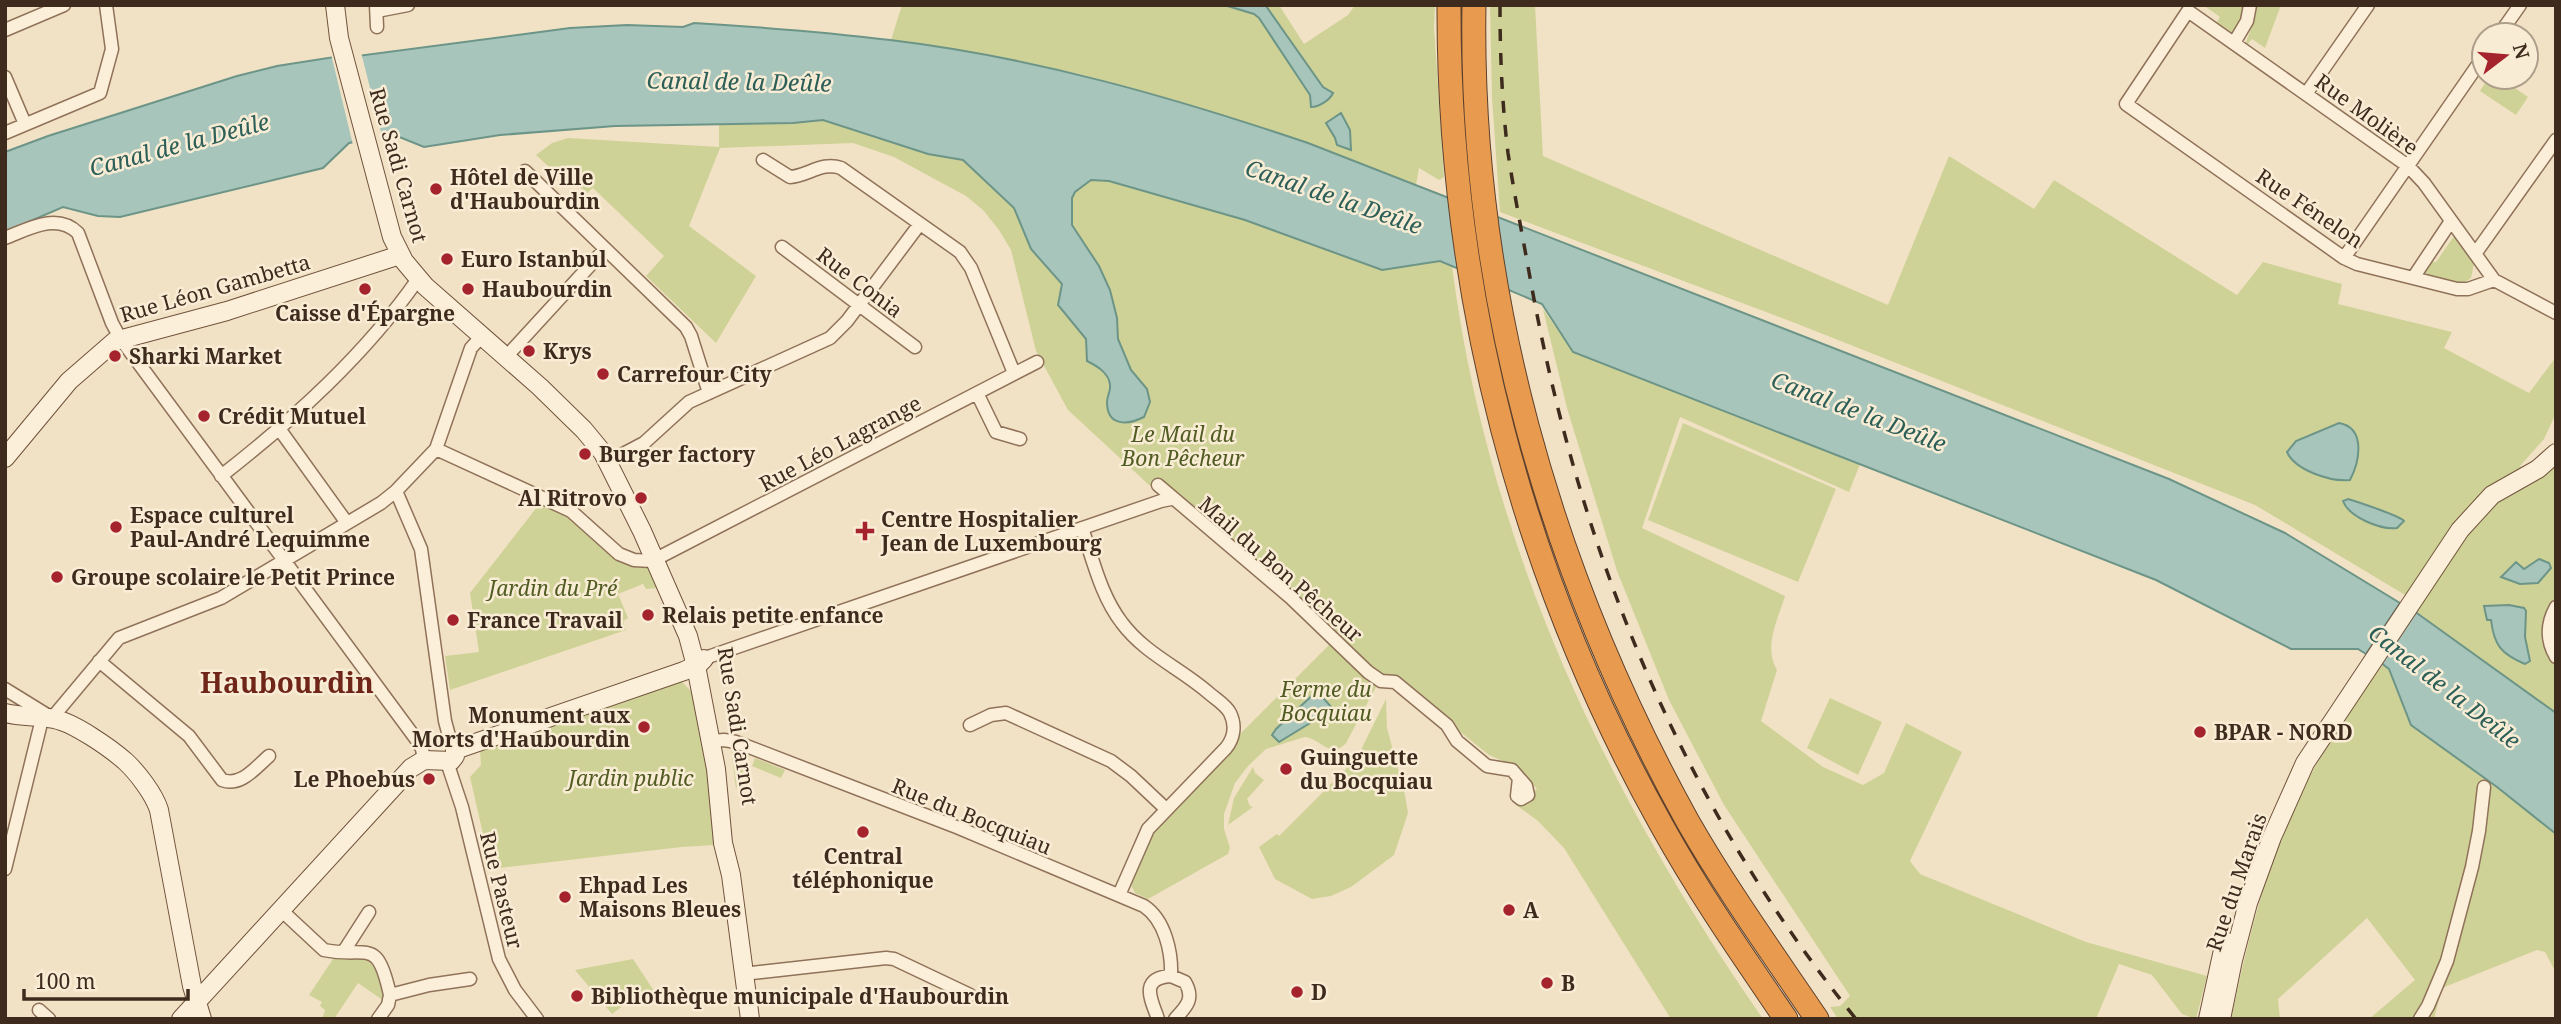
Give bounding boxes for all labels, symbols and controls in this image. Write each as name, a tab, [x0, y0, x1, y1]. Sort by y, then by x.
north arrow	[2470, 21, 2540, 91]
text: N	[2507, 41, 2536, 62]
water label: Canal de la Deûle	[646, 63, 832, 99]
street label: Rue Molière	[2310, 67, 2424, 161]
street label: Rue Sadi Carnot	[364, 84, 434, 246]
water label: Canal de la Deûle	[86, 105, 272, 183]
water label: Canal de la Deûle	[1241, 151, 1427, 241]
street label: Rue Fénelon	[2251, 162, 2369, 254]
place label: Hôtel de Ville d'Haubourdin	[450, 163, 600, 215]
marker: Hôtel de Ville d'Haubourdin	[428, 181, 444, 197]
street label: Rue Conia	[811, 240, 909, 324]
place label: Euro Istanbul	[461, 245, 607, 273]
street label: Rue Léon Gambetta	[117, 247, 313, 329]
marker: Euro Istanbul	[439, 251, 455, 267]
place label: Haubourdin	[482, 275, 612, 303]
marker: Caisse d'Épargne	[357, 281, 373, 297]
marker: Haubourdin	[460, 281, 476, 297]
place label: Caisse d'Épargne	[275, 299, 455, 327]
place label: Krys	[543, 337, 592, 365]
place label: Sharki Market	[129, 342, 283, 370]
marker: Krys	[521, 343, 537, 359]
marker: Sharki Market	[107, 348, 123, 364]
place label: Carrefour City	[617, 360, 772, 388]
water label: Canal de la Deûle	[1767, 363, 1951, 459]
marker: Carrefour City	[595, 366, 611, 382]
street label: Rue Léo Lagrange	[754, 389, 926, 497]
place label: Crédit Mutuel	[218, 402, 367, 430]
marker: Crédit Mutuel	[196, 408, 212, 424]
park label: Le Mail du Bon Pêcheur	[1121, 420, 1245, 472]
place label: Burger factory	[599, 440, 756, 468]
marker: Burger factory	[577, 446, 593, 462]
place label: Al Ritrovo	[518, 484, 627, 512]
marker: Al Ritrovo	[633, 490, 649, 506]
street label: Mail du Bon Pêcheur	[1193, 490, 1369, 648]
place label: Espace culturel Paul-André Lequimme	[130, 501, 370, 553]
place label: Centre Hospitalier Jean de Luxembourg	[880, 505, 1102, 557]
marker: Espace culturel Paul-André Lequimme	[108, 519, 124, 535]
marker: Centre Hospitalier Jean de Luxembourg	[855, 521, 875, 541]
place label: Groupe scolaire le Petit Prince	[71, 563, 395, 591]
marker: Groupe scolaire le Petit Prince	[49, 569, 65, 585]
park label: Jardin du Pré	[485, 574, 618, 602]
place label: Relais petite enfance	[662, 601, 884, 629]
place label: France Travail	[467, 606, 623, 634]
marker: Relais petite enfance	[640, 607, 656, 623]
marker: France Travail	[445, 612, 461, 628]
water label: Canal de la Deûle	[2362, 616, 2528, 756]
street label: Rue Sadi Carnot	[712, 645, 764, 807]
district label: Haubourdin	[200, 663, 374, 701]
park label: Ferme du Bocquiau	[1279, 675, 1372, 727]
place label: Monument aux Morts d'Haubourdin	[412, 701, 630, 753]
place label: BPAR - NORD	[2214, 718, 2353, 746]
marker: Monument aux Morts d'Haubourdin	[636, 719, 652, 735]
marker: BPAR - NORD	[2192, 724, 2208, 740]
place label: Guinguette du Bocquiau	[1300, 743, 1433, 795]
marker: Guinguette du Bocquiau	[1278, 761, 1294, 777]
park label: Jardin public	[564, 764, 694, 792]
place label: Le Phoebus	[294, 765, 415, 793]
marker: Le Phoebus	[421, 771, 437, 787]
street label: Rue du Bocquiau	[888, 771, 1056, 861]
street label: Rue du Marais	[2199, 809, 2273, 955]
marker: Central téléphonique	[855, 824, 871, 840]
street label: Rue Pasteur	[474, 829, 530, 952]
place label: Central téléphonique	[792, 842, 934, 894]
place label: Ehpad Les Maisons Bleues	[579, 871, 741, 923]
marker: Ehpad Les Maisons Bleues	[557, 889, 573, 905]
place label: A	[1523, 896, 1539, 924]
marker: A	[1501, 902, 1517, 918]
scale bar	[24, 958, 189, 1002]
text: 100 m	[35, 967, 96, 995]
place label: B	[1561, 969, 1575, 997]
marker: B	[1539, 975, 1555, 991]
place label: D	[1311, 978, 1327, 1006]
place label: Bibliothèque municipale d'Haubourdin	[591, 982, 1009, 1010]
marker: D	[1289, 984, 1305, 1000]
marker: Bibliothèque municipale d'Haubourdin	[569, 988, 585, 1004]

